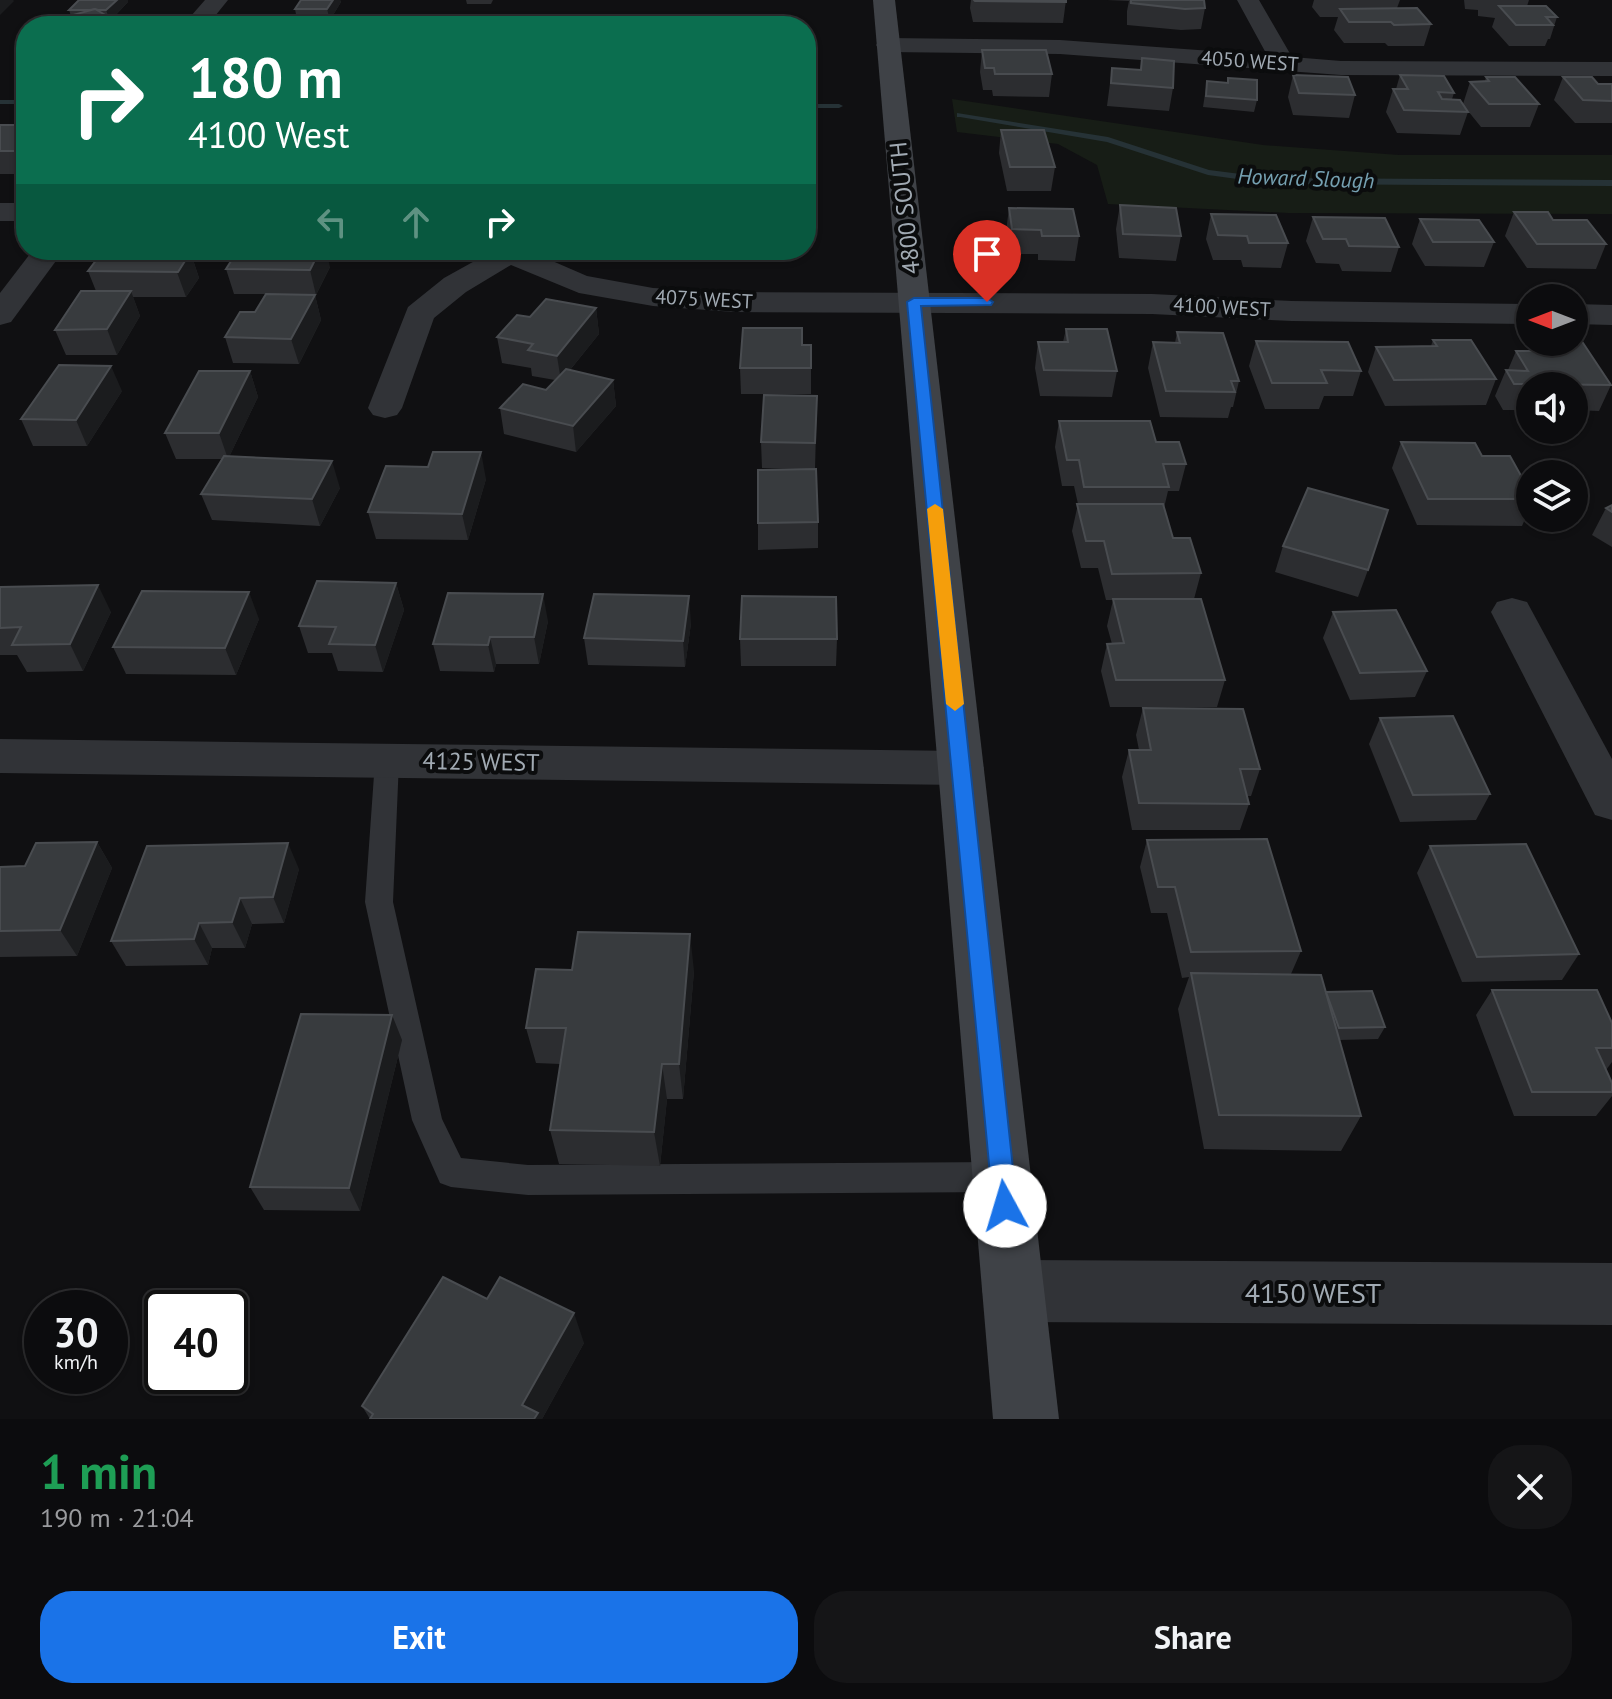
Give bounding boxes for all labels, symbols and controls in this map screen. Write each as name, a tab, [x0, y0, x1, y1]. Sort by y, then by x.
text: 180 m	[188, 41, 343, 113]
street label: 4050 WEST	[1200, 45, 1300, 77]
icon: right	[56, 48, 160, 152]
text: 4100 West	[188, 111, 349, 158]
street label: 4800 SOUTH	[882, 140, 927, 276]
water label: Howard Slough	[1237, 162, 1375, 194]
icon: left	[310, 200, 354, 244]
icon: ahead	[394, 200, 438, 244]
icon: right	[478, 200, 522, 244]
pin	[953, 220, 1021, 302]
icon: arrive	[965, 232, 1009, 276]
street label: 4075 WEST	[655, 283, 753, 315]
north arrow	[1516, 284, 1588, 356]
map controls	[1516, 284, 1588, 532]
street label: 4100 WEST	[1173, 291, 1271, 323]
button: sound	[1516, 372, 1588, 444]
button: layers	[1516, 460, 1588, 532]
street label: 4125 WEST	[422, 745, 540, 778]
position arrow	[963, 1164, 1047, 1248]
street label: 4150 WEST	[1245, 1274, 1382, 1311]
speed limit sign: 40	[144, 1290, 248, 1394]
text: 30	[53, 1306, 99, 1358]
text: km/h	[54, 1349, 98, 1375]
text: 1 min	[40, 1440, 157, 1502]
button: close	[1488, 1445, 1572, 1529]
text: 190 m · 21:04	[40, 1501, 194, 1534]
button: Exit	[40, 1591, 798, 1683]
button: Share	[814, 1591, 1572, 1683]

